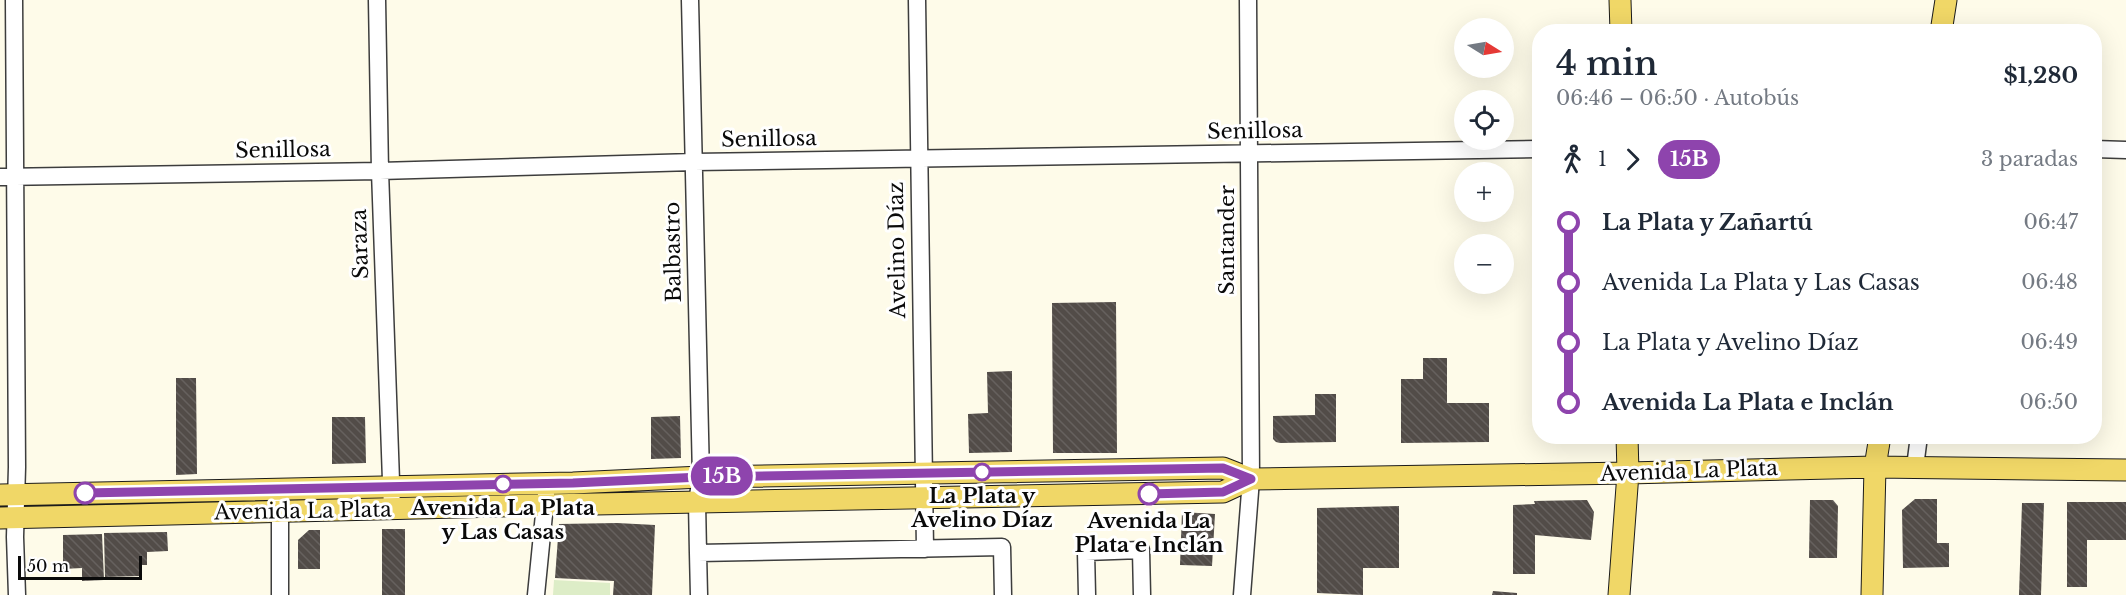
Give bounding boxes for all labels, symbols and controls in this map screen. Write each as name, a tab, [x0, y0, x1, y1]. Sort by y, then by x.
north arrow	[1454, 18, 1514, 78]
map controls	[1454, 18, 1514, 294]
text: 4 min	[1556, 43, 1658, 84]
text: $1,280	[2004, 62, 2078, 89]
text: 06:46 – 06:50 · Autobús	[1556, 86, 1799, 110]
button: locate	[1454, 90, 1514, 150]
street label: Senillosa	[1207, 117, 1303, 145]
street label: Senillosa	[721, 125, 817, 153]
street label: Senillosa	[235, 136, 331, 164]
icon: walk	[1556, 143, 1589, 176]
icon: forward	[1616, 143, 1649, 176]
text: 15B	[1670, 146, 1708, 172]
text: 1	[1598, 147, 1607, 171]
text: 3 paradas	[1981, 147, 2078, 171]
button: +	[1454, 162, 1514, 222]
street label: Avelino Díaz	[883, 181, 911, 320]
street label: Santander	[1214, 185, 1240, 295]
street label: Balbastro	[659, 201, 687, 303]
street label: Saraza	[346, 208, 374, 280]
text: La Plata y Zañartú	[1602, 209, 1813, 236]
text: 06:47	[2023, 210, 2078, 234]
button: −	[1454, 234, 1514, 294]
text: Avenida La Plata y Las Casas	[1602, 269, 1920, 296]
text: 06:48	[2021, 270, 2078, 294]
text: La Plata y Avelino Díaz	[1602, 329, 1859, 356]
text: 06:49	[2021, 330, 2078, 354]
text: Avenida La Plata e Inclán	[1602, 389, 1894, 416]
text: 06:50	[2020, 390, 2078, 414]
street label: Avenida La Plata	[1599, 455, 1779, 487]
line badge: 15B	[688, 456, 756, 496]
text: 15B	[703, 463, 741, 489]
marker: La Plata y Avelino Díaz	[973, 463, 991, 481]
marker: Avenida La Plata y Las Casas	[494, 475, 512, 493]
unlabelled marker	[74, 482, 96, 504]
place label: La Plata y Avelino Díaz	[910, 483, 1053, 533]
marker: Avenida La Plata e Inclán	[1138, 483, 1160, 505]
place label: Avenida La Plata y Las Casas	[410, 495, 595, 545]
street label: Avenida La Plata	[213, 496, 392, 526]
place label: Avenida La Plata e Inclán	[1075, 508, 1224, 558]
scale bar	[18, 553, 142, 580]
text: 50 m	[27, 556, 69, 576]

